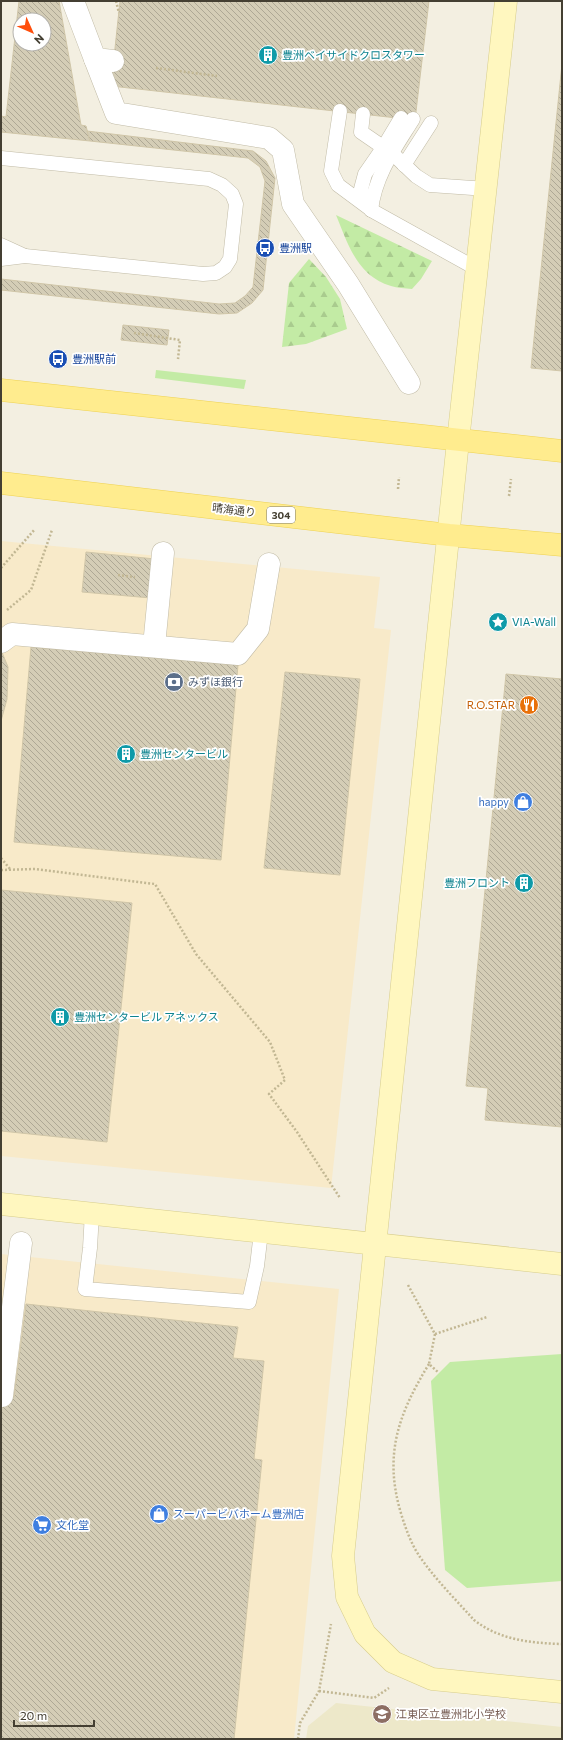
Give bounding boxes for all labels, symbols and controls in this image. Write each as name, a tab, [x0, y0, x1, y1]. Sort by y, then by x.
north arrow	[12, 12, 52, 52]
text: N	[32, 32, 47, 47]
building icon: 豊洲ベイサイドクロスタワー	[257, 44, 279, 66]
place label: 豊洲ベイサイドクロスタワー	[282, 48, 425, 61]
bus stop icon: 豊洲駅	[254, 237, 276, 259]
place label: 豊洲駅	[279, 241, 312, 254]
bus stop icon: 豊洲駅前	[47, 348, 69, 370]
place label: 豊洲駅前	[72, 352, 116, 365]
street label: 晴海通り	[211, 500, 257, 519]
road number: 304	[267, 507, 295, 523]
place icon: VIA-Wall	[487, 611, 509, 633]
place label: VIA-Wall	[512, 615, 556, 628]
bank icon: みずほ銀行	[163, 671, 185, 693]
place label: みずほ銀行	[188, 675, 243, 688]
restaurant icon: R.O.STAR	[518, 694, 540, 716]
place label: R.O.STAR	[467, 698, 516, 711]
building icon: 豊洲センタービル	[115, 743, 137, 765]
place label: 豊洲センタービル	[140, 747, 228, 760]
shop icon: happy	[512, 791, 534, 813]
place label: happy	[478, 795, 509, 808]
building icon: 豊洲フロント	[513, 872, 535, 894]
place label: 豊洲フロント	[444, 876, 510, 889]
building icon: 豊洲センタービル アネックス	[49, 1006, 71, 1028]
place label: 豊洲センタービル アネックス	[74, 1010, 219, 1023]
shop icon: スーパービバホーム豊洲店	[148, 1503, 170, 1525]
place label: スーパービバホーム豊洲店	[173, 1507, 305, 1520]
supermarket icon: 文化堂	[31, 1514, 53, 1536]
place label: 文化堂	[56, 1518, 89, 1531]
scale bar	[14, 1702, 94, 1728]
school or university icon: 江東区立豊洲北小学校	[371, 1703, 393, 1725]
place label: 江東区立豊洲北小学校	[396, 1707, 506, 1720]
text: 20 m	[20, 1708, 47, 1722]

